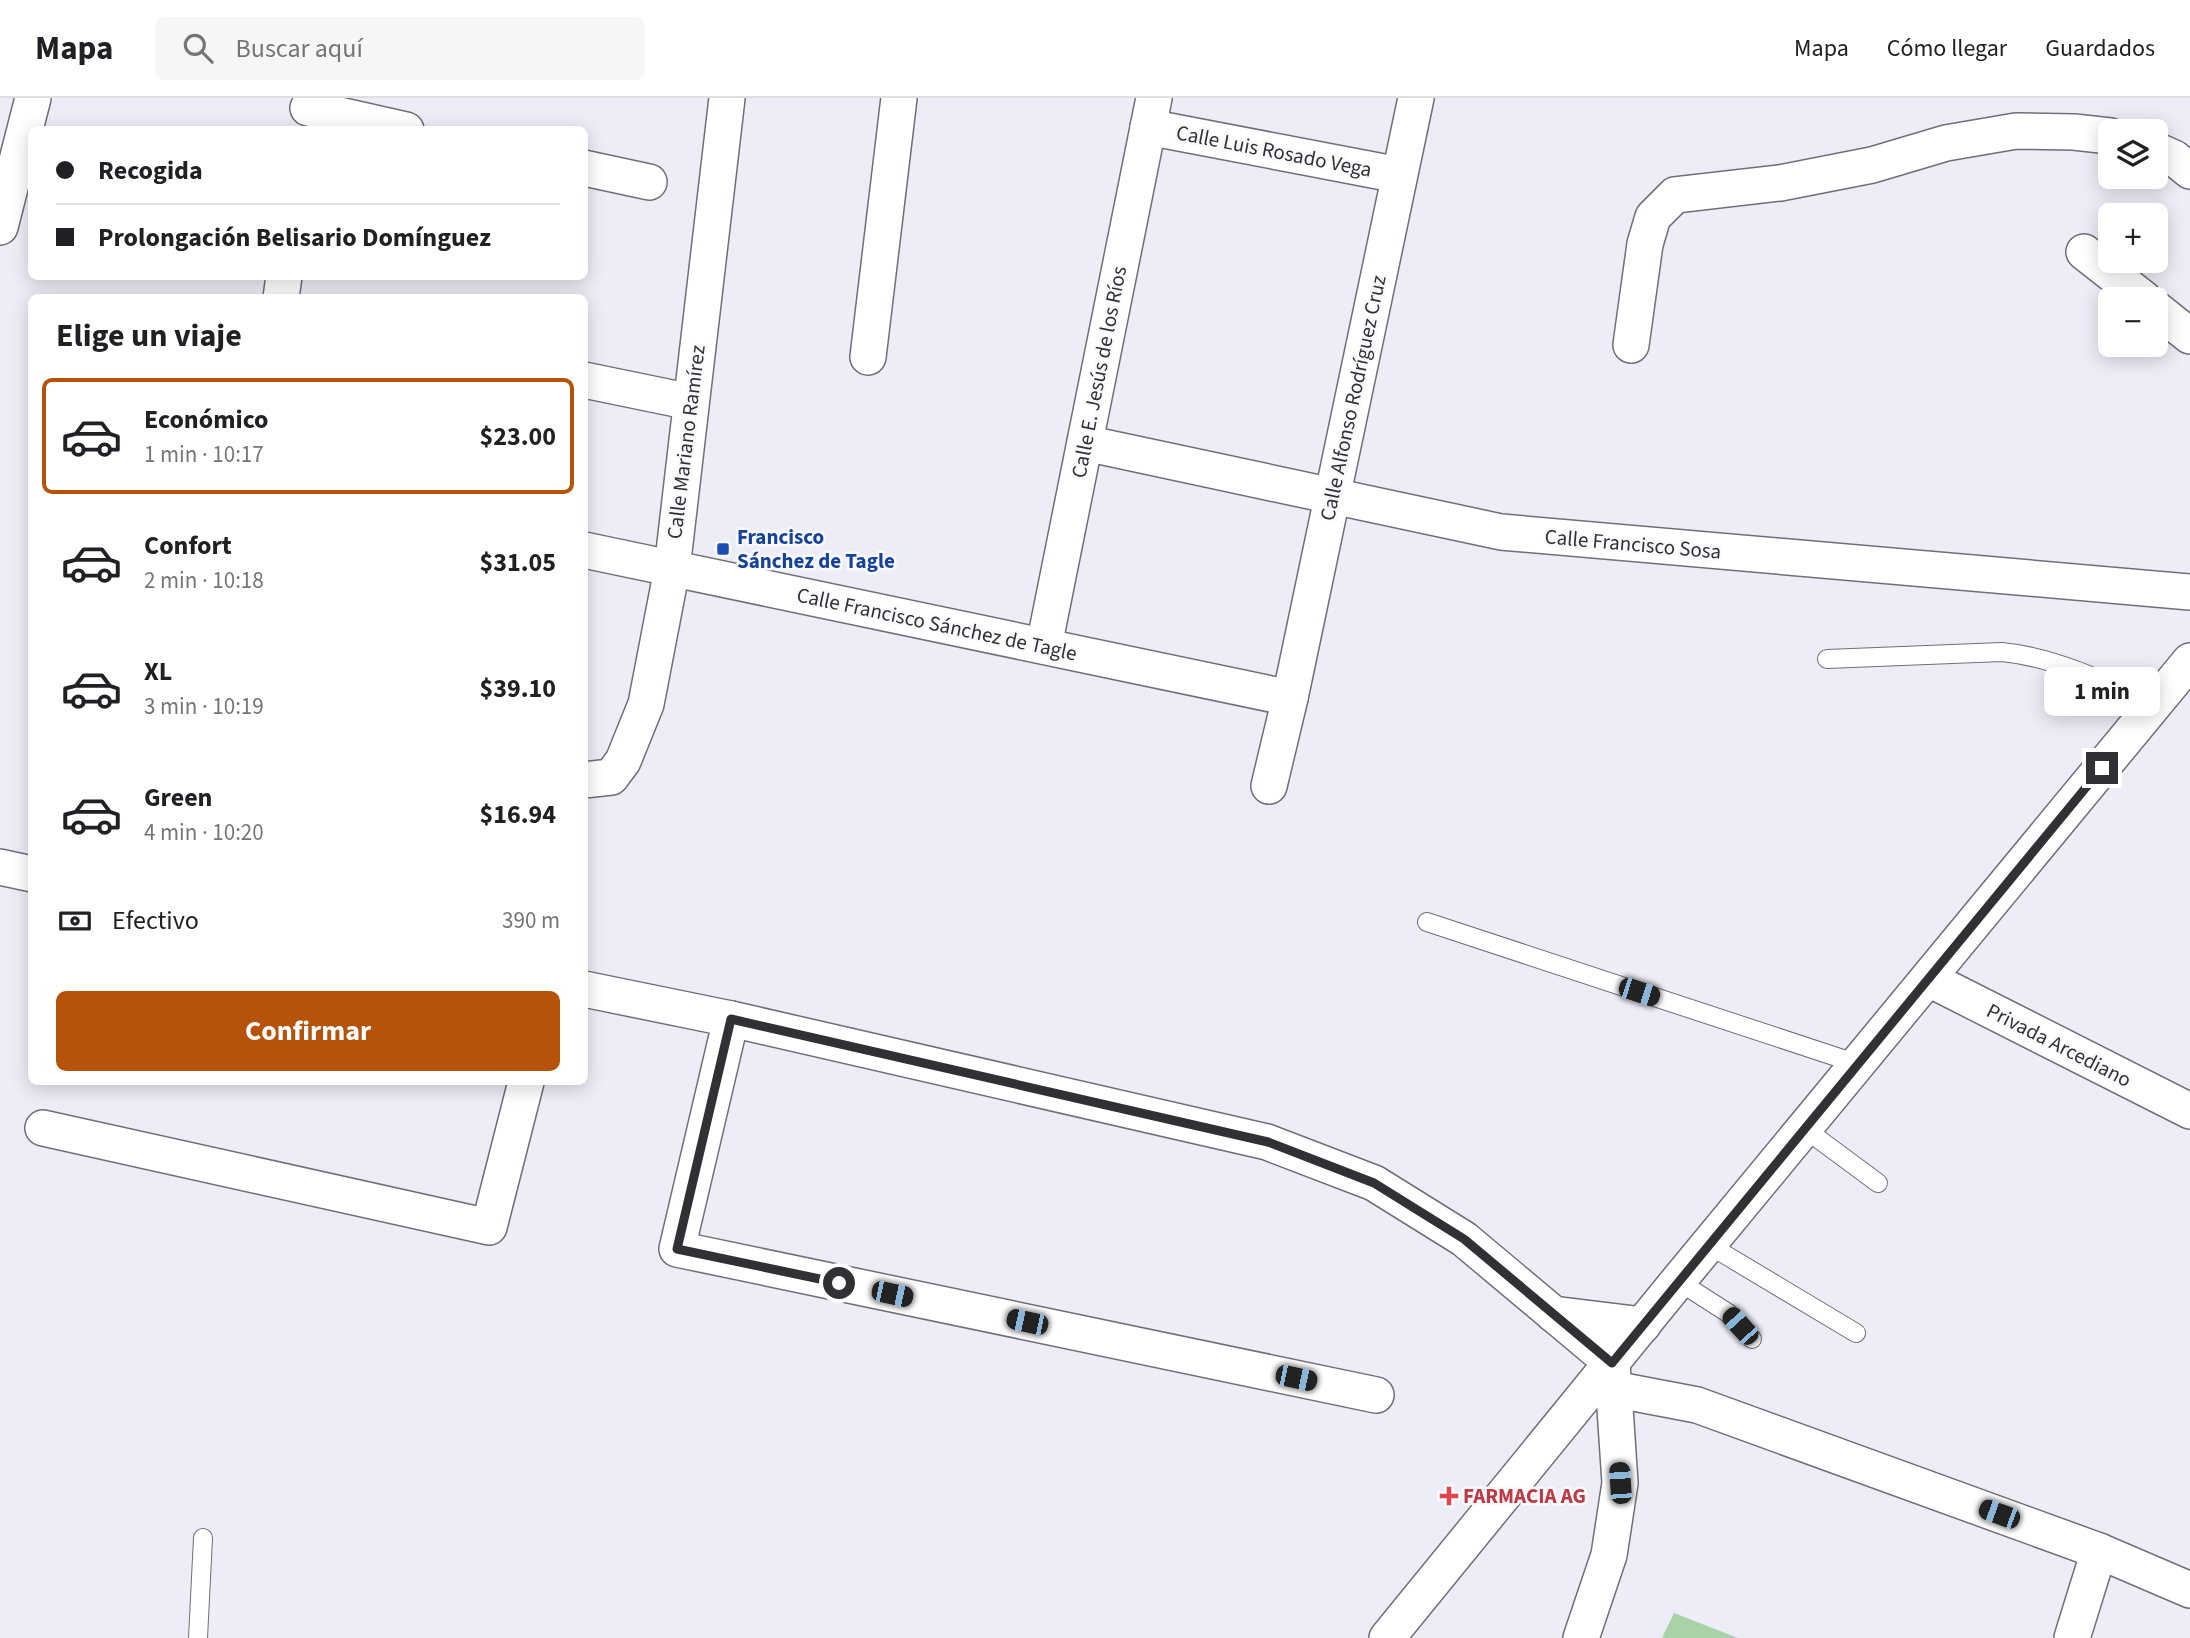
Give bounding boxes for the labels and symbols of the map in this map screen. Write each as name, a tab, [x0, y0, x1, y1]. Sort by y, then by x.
street label: Calle Luis Rosado Vega	[1174, 117, 1374, 185]
street label: Calle E. Jesús de los Ríos	[1064, 263, 1134, 481]
street label: Calle Alfonso Rodríguez Cruz	[1312, 272, 1394, 524]
street label: Calle Mariano Ramírez	[659, 343, 713, 541]
street label: Calle Francisco Sosa	[1544, 521, 1722, 567]
place label: Francisco Sánchez de Tagle	[737, 522, 895, 576]
marker: Francisco Sánchez de Tagle	[715, 541, 731, 557]
street label: Calle Francisco Sánchez de Tagle	[794, 580, 1080, 668]
callout: 1 min	[2044, 666, 2160, 716]
route end	[2086, 752, 2118, 784]
car	[1616, 976, 1663, 1008]
street label: Privada Arcediano	[1981, 996, 2137, 1094]
route start	[823, 1267, 855, 1299]
car	[870, 1279, 915, 1309]
car	[1719, 1303, 1762, 1349]
car	[1005, 1307, 1050, 1337]
car	[1274, 1363, 1319, 1393]
car	[1609, 1461, 1632, 1505]
place label: FARMACIA AG	[1463, 1481, 1586, 1511]
marker: FARMACIA AG	[1441, 1488, 1457, 1504]
car	[1976, 1497, 2023, 1531]

